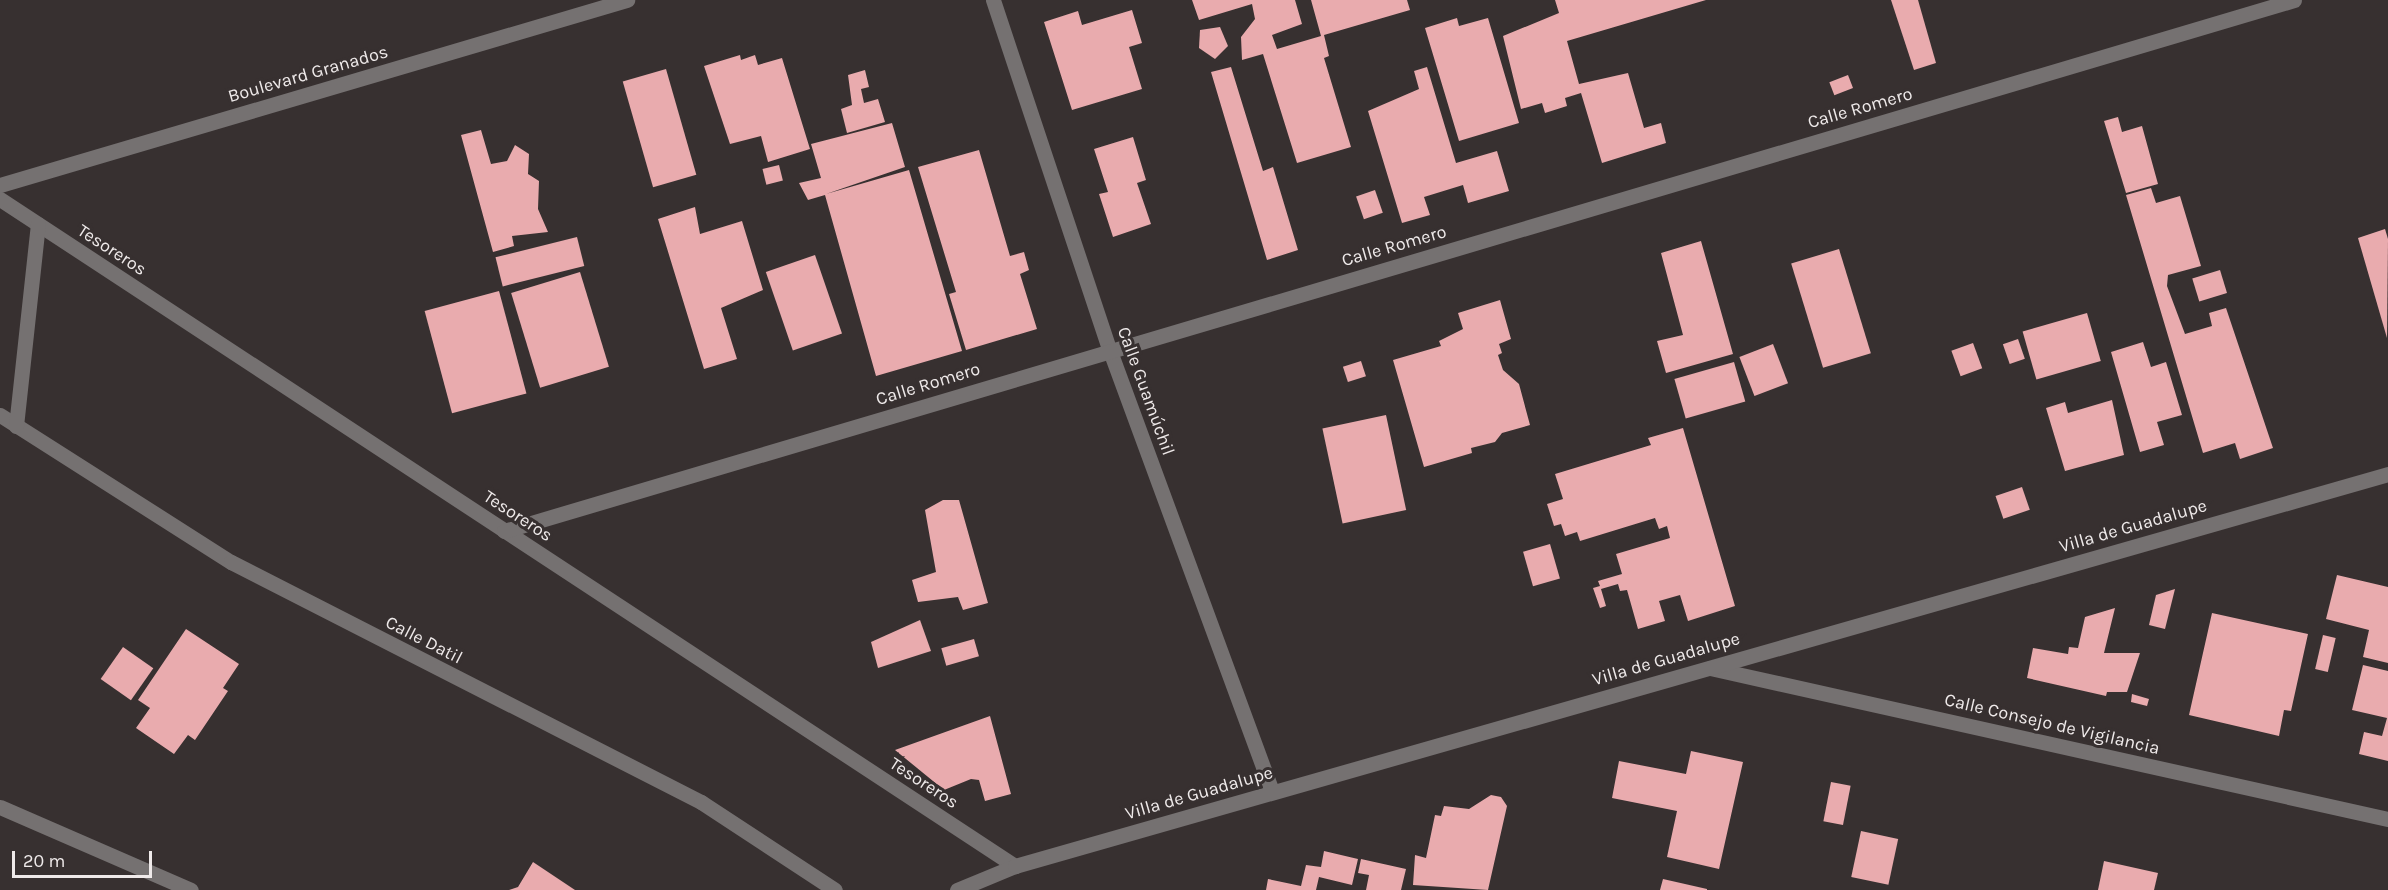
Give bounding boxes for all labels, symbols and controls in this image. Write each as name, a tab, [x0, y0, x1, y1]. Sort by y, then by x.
street label: Boulevard Granados	[226, 41, 390, 107]
street label: Calle Romero	[1805, 83, 1915, 133]
street label: Tesoreros	[74, 220, 150, 280]
street label: Calle Romero	[1339, 221, 1449, 271]
street label: Calle Guamúchil	[1113, 324, 1179, 458]
street label: Calle Romero	[873, 358, 983, 410]
street label: Tesoreros	[480, 486, 556, 546]
street label: Villa de Guadalupe	[2057, 495, 2209, 557]
street label: Calle Datil	[382, 611, 466, 669]
street label: Villa de Guadalupe	[1590, 628, 1742, 690]
street label: Calle Consejo de Vigilancia	[1942, 689, 2162, 759]
street label: Tesoreros	[886, 753, 962, 813]
street label: Villa de Guadalupe	[1123, 762, 1275, 824]
scale bar	[15, 839, 154, 877]
text: 20 m	[23, 850, 65, 872]

